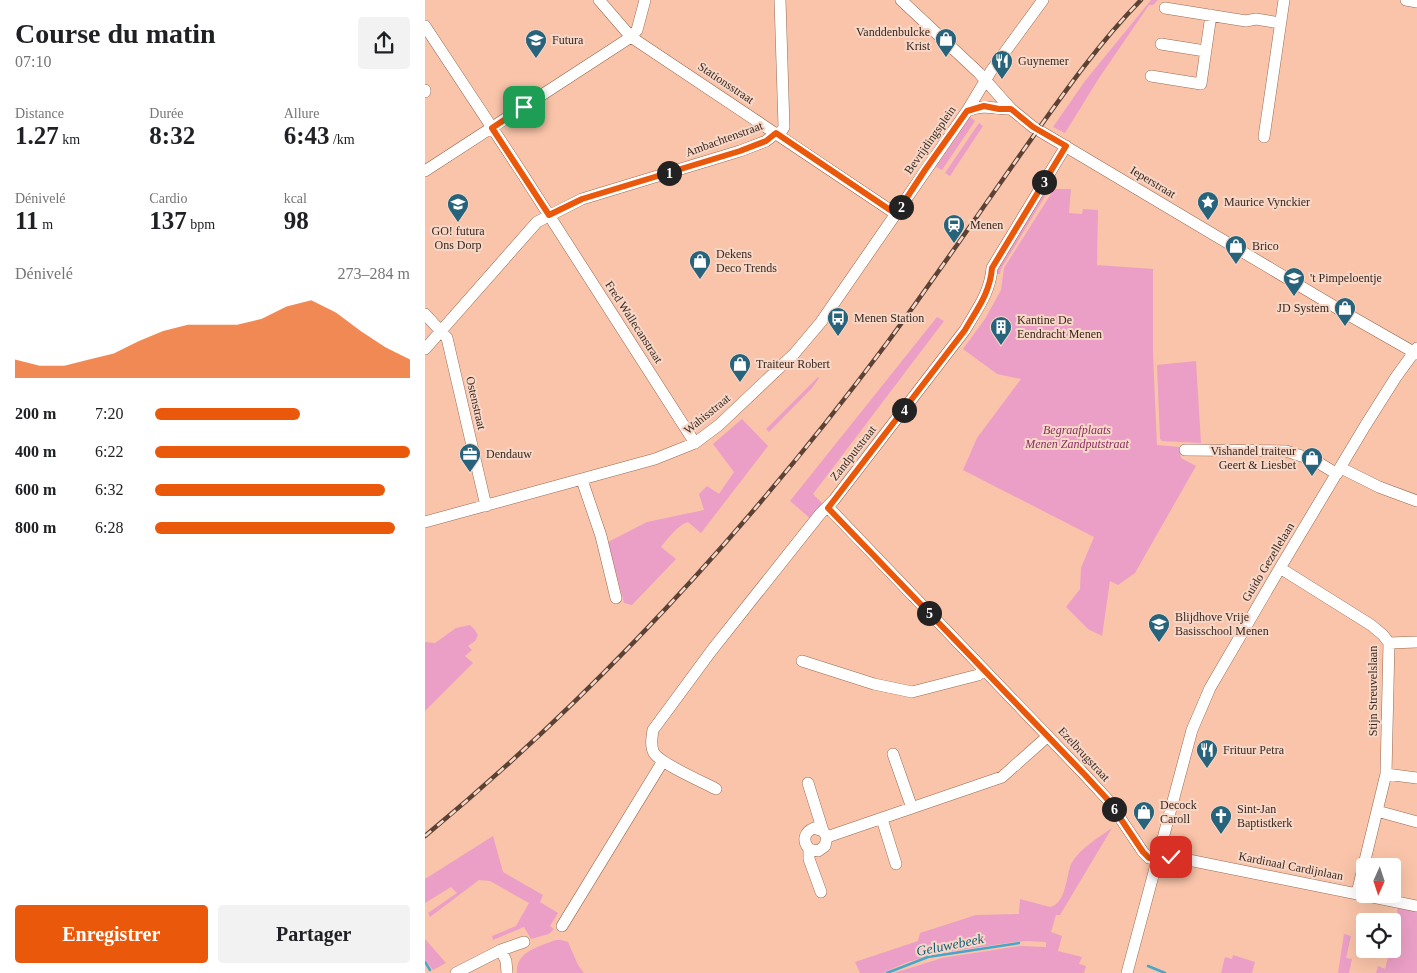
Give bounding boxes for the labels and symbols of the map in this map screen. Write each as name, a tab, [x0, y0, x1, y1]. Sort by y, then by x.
place label: Vanddenbulcke Krist	[856, 25, 931, 53]
shop icon: Vanddenbulcke Krist	[934, 27, 958, 58]
school or university icon: Futura	[524, 28, 548, 59]
place label: Futura	[552, 33, 584, 47]
restaurant icon: Guynemer	[990, 49, 1014, 80]
place label: Guynemer	[1018, 54, 1069, 68]
street label: Stationsstraat	[695, 59, 757, 107]
pin	[503, 86, 545, 128]
street label: Bevrijdingsplein	[901, 103, 959, 177]
street label: Ambachtenstraat	[683, 118, 765, 159]
pin: 1	[657, 160, 681, 186]
street label: Ieperstraat	[1128, 163, 1179, 201]
pin: 3	[1031, 170, 1057, 194]
place icon: Maurice Vynckier	[1196, 190, 1220, 221]
school or university icon: GO! futura Ons Dorp	[446, 192, 470, 223]
pin: 2	[889, 194, 913, 220]
place label: Maurice Vynckier	[1224, 195, 1310, 209]
station icon: Menen	[942, 213, 966, 244]
place label: Menen	[970, 218, 1003, 232]
place label: GO! futura Ons Dorp	[432, 224, 485, 252]
shop icon: Brico	[1224, 234, 1248, 265]
place label: Brico	[1252, 239, 1279, 253]
place label: Dekens Deco Trends	[716, 247, 777, 275]
shop icon: Dekens Deco Trends	[688, 249, 712, 280]
school or university icon: 't Pimpeloentje	[1282, 266, 1306, 297]
place label: 't Pimpeloentje	[1310, 271, 1382, 285]
street label: Fred Wallecanstraat	[602, 278, 666, 366]
shop icon: JD System	[1333, 296, 1357, 327]
place label: JD System	[1277, 301, 1330, 315]
bus stop icon: Menen Station	[826, 306, 850, 337]
place label: Menen Station	[854, 311, 924, 325]
place label: Kantine De Eendracht Menen	[1017, 313, 1102, 341]
building icon: Kantine De Eendracht Menen	[989, 315, 1013, 346]
shop icon: Traiteur Robert	[728, 352, 752, 383]
place label: Traiteur Robert	[756, 357, 831, 371]
street label: Ostenstraat	[463, 375, 489, 432]
street label: Wahisstraat	[681, 391, 734, 437]
pin: 4	[891, 398, 917, 422]
street label: Zandputstraat	[827, 422, 879, 483]
park label: Begraafplaats Menen Zandputstraat	[1024, 423, 1129, 451]
office icon: Dendauw	[458, 442, 482, 473]
place label: Vishandel traiteur Geert & Liesbet	[1210, 444, 1297, 472]
shop icon: Vishandel traiteur Geert & Liesbet	[1300, 446, 1324, 477]
place label: Dendauw	[486, 447, 532, 461]
street label: Guido Gezellelaan	[1239, 520, 1297, 604]
pin: 5	[917, 600, 941, 626]
place label: Blijdhove Vrije Basisschool Menen	[1175, 610, 1269, 638]
school or university icon: Blijdhove Vrije Basisschool Menen	[1147, 612, 1171, 643]
street label: Stijn Streuvelslaan	[1366, 646, 1380, 736]
street label: Ezelbrugstraat	[1055, 724, 1113, 785]
restaurant icon: Frituur Petra	[1195, 738, 1219, 769]
place label: Frituur Petra	[1223, 743, 1285, 757]
pin: 6	[1101, 796, 1127, 822]
place label: Decock Caroll	[1160, 798, 1197, 826]
shop icon: Decock Caroll	[1132, 800, 1156, 831]
place label: Sint-Jan Baptistkerk	[1237, 802, 1292, 830]
church icon: Sint-Jan Baptistkerk	[1209, 804, 1233, 835]
pin	[1150, 836, 1192, 878]
street label: Kardinaal Cardijnlaan	[1237, 849, 1345, 883]
north arrow	[1356, 858, 1401, 902]
water label: Geluwebeek	[915, 931, 986, 959]

